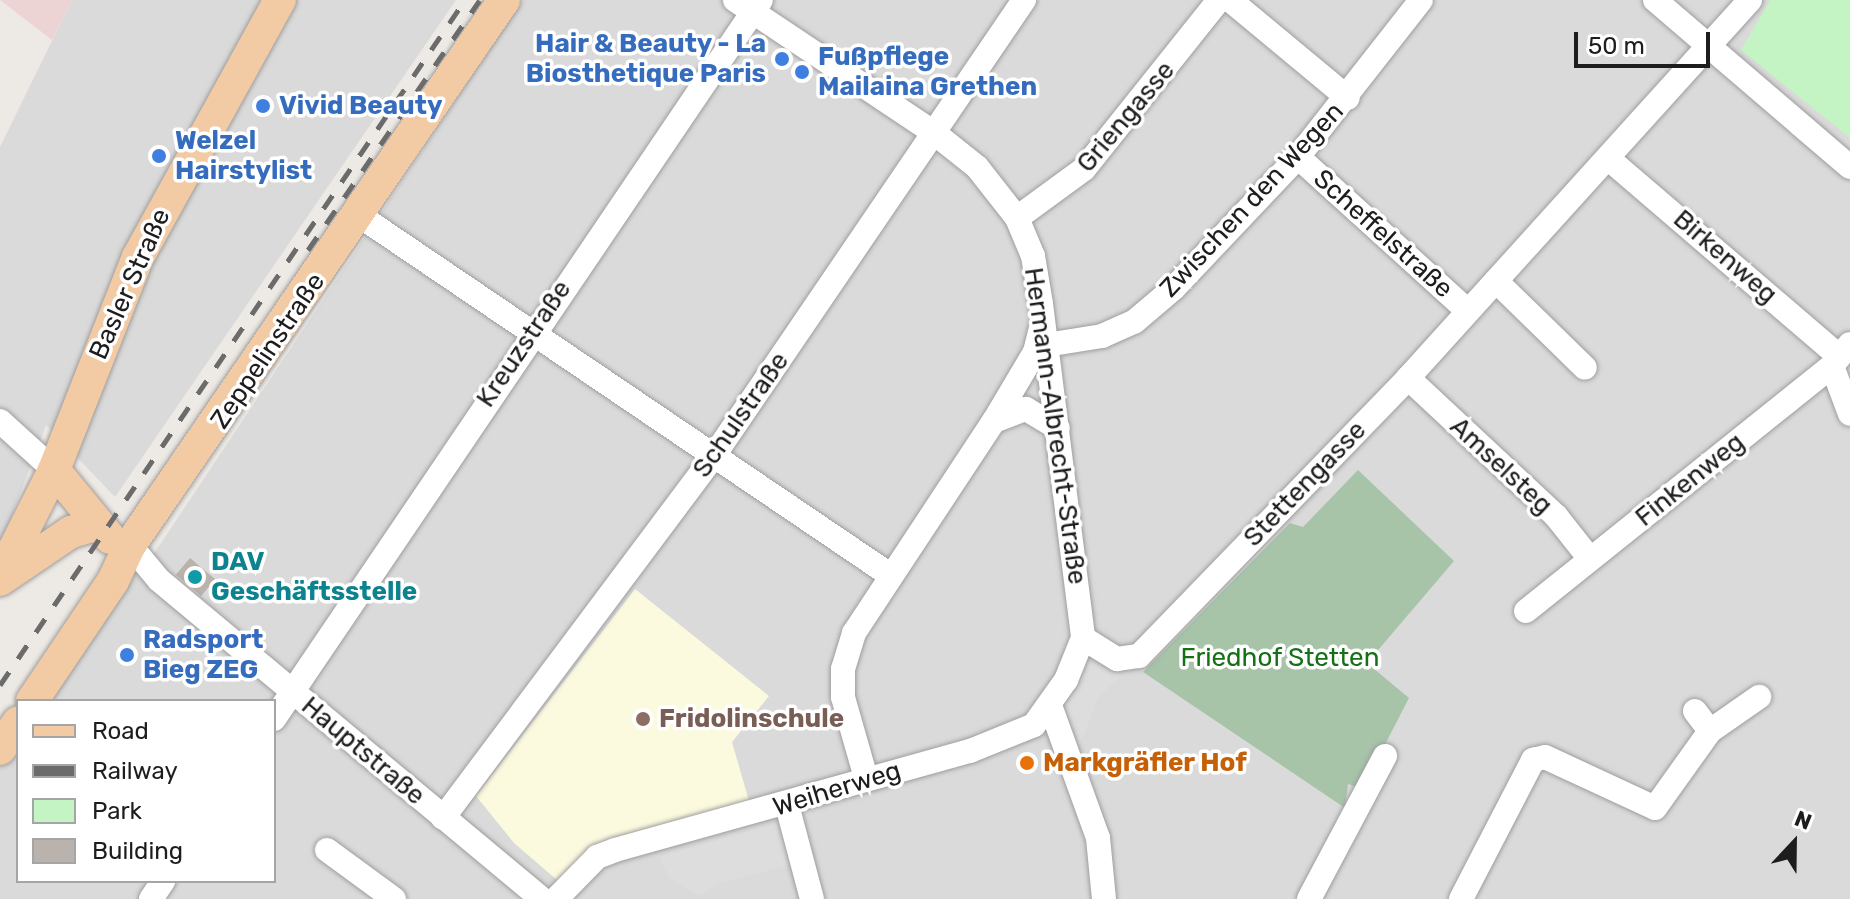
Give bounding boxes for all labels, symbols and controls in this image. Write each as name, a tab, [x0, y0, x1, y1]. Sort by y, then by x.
scale bar	[1578, 16, 1714, 66]
place label: Hair & Beauty - La Biosthetique Paris	[526, 28, 766, 90]
text: 50 m	[1588, 32, 1645, 60]
place label: Fußpflege Mailaina Grethen	[818, 41, 1037, 102]
marker: Hair & Beauty - La Biosthetique Paris	[773, 50, 791, 68]
street label: Griengasse	[1071, 55, 1181, 179]
marker: Fußpflege Mailaina Grethen	[793, 63, 811, 81]
place label: Vivid Beauty	[279, 90, 442, 122]
street label: Zwischen den Wegen	[1154, 96, 1350, 304]
marker: Vivid Beauty	[254, 97, 272, 115]
place label: Welzel Hairstylist	[175, 125, 312, 186]
marker: Welzel Hairstylist	[150, 147, 168, 165]
street label: Scheffelstraße	[1307, 163, 1459, 305]
street label: Basler Straße	[83, 204, 177, 364]
street label: Birkenweg	[1667, 204, 1783, 310]
street label: Hermann-Albrecht-Straße	[1017, 266, 1093, 586]
street label: Zeppelinstraße	[204, 267, 332, 435]
street label: Kreuzstraße	[470, 275, 578, 413]
street label: Schulstraße	[686, 346, 796, 484]
street label: Amselsteg	[1443, 411, 1559, 521]
street label: Stettengasse	[1237, 415, 1373, 553]
street label: Finkenweg	[1629, 427, 1751, 533]
place label: DAV Geschäftsstelle	[211, 546, 417, 608]
marker: DAV Geschäftsstelle	[186, 568, 204, 586]
place label: Radsport Bieg ZEG	[143, 624, 263, 686]
park label: Friedhof Stetten	[1180, 642, 1380, 674]
marker: Radsport Bieg ZEG	[118, 646, 136, 664]
street label: Hauptstraße	[295, 690, 431, 812]
legend	[16, 699, 276, 883]
place label: Fridolinschule	[659, 703, 844, 735]
marker: Fridolinschule	[634, 710, 652, 728]
text: Road	[92, 717, 149, 745]
place label: Markgräfler Hof	[1043, 747, 1247, 779]
marker: Markgräfler Hof	[1018, 754, 1036, 772]
street label: Weiherweg	[769, 755, 905, 823]
text: Railway	[92, 757, 178, 785]
text: Park	[92, 797, 142, 825]
north arrow	[1754, 803, 1834, 883]
text: N	[1791, 805, 1816, 836]
text: Building	[92, 837, 183, 865]

